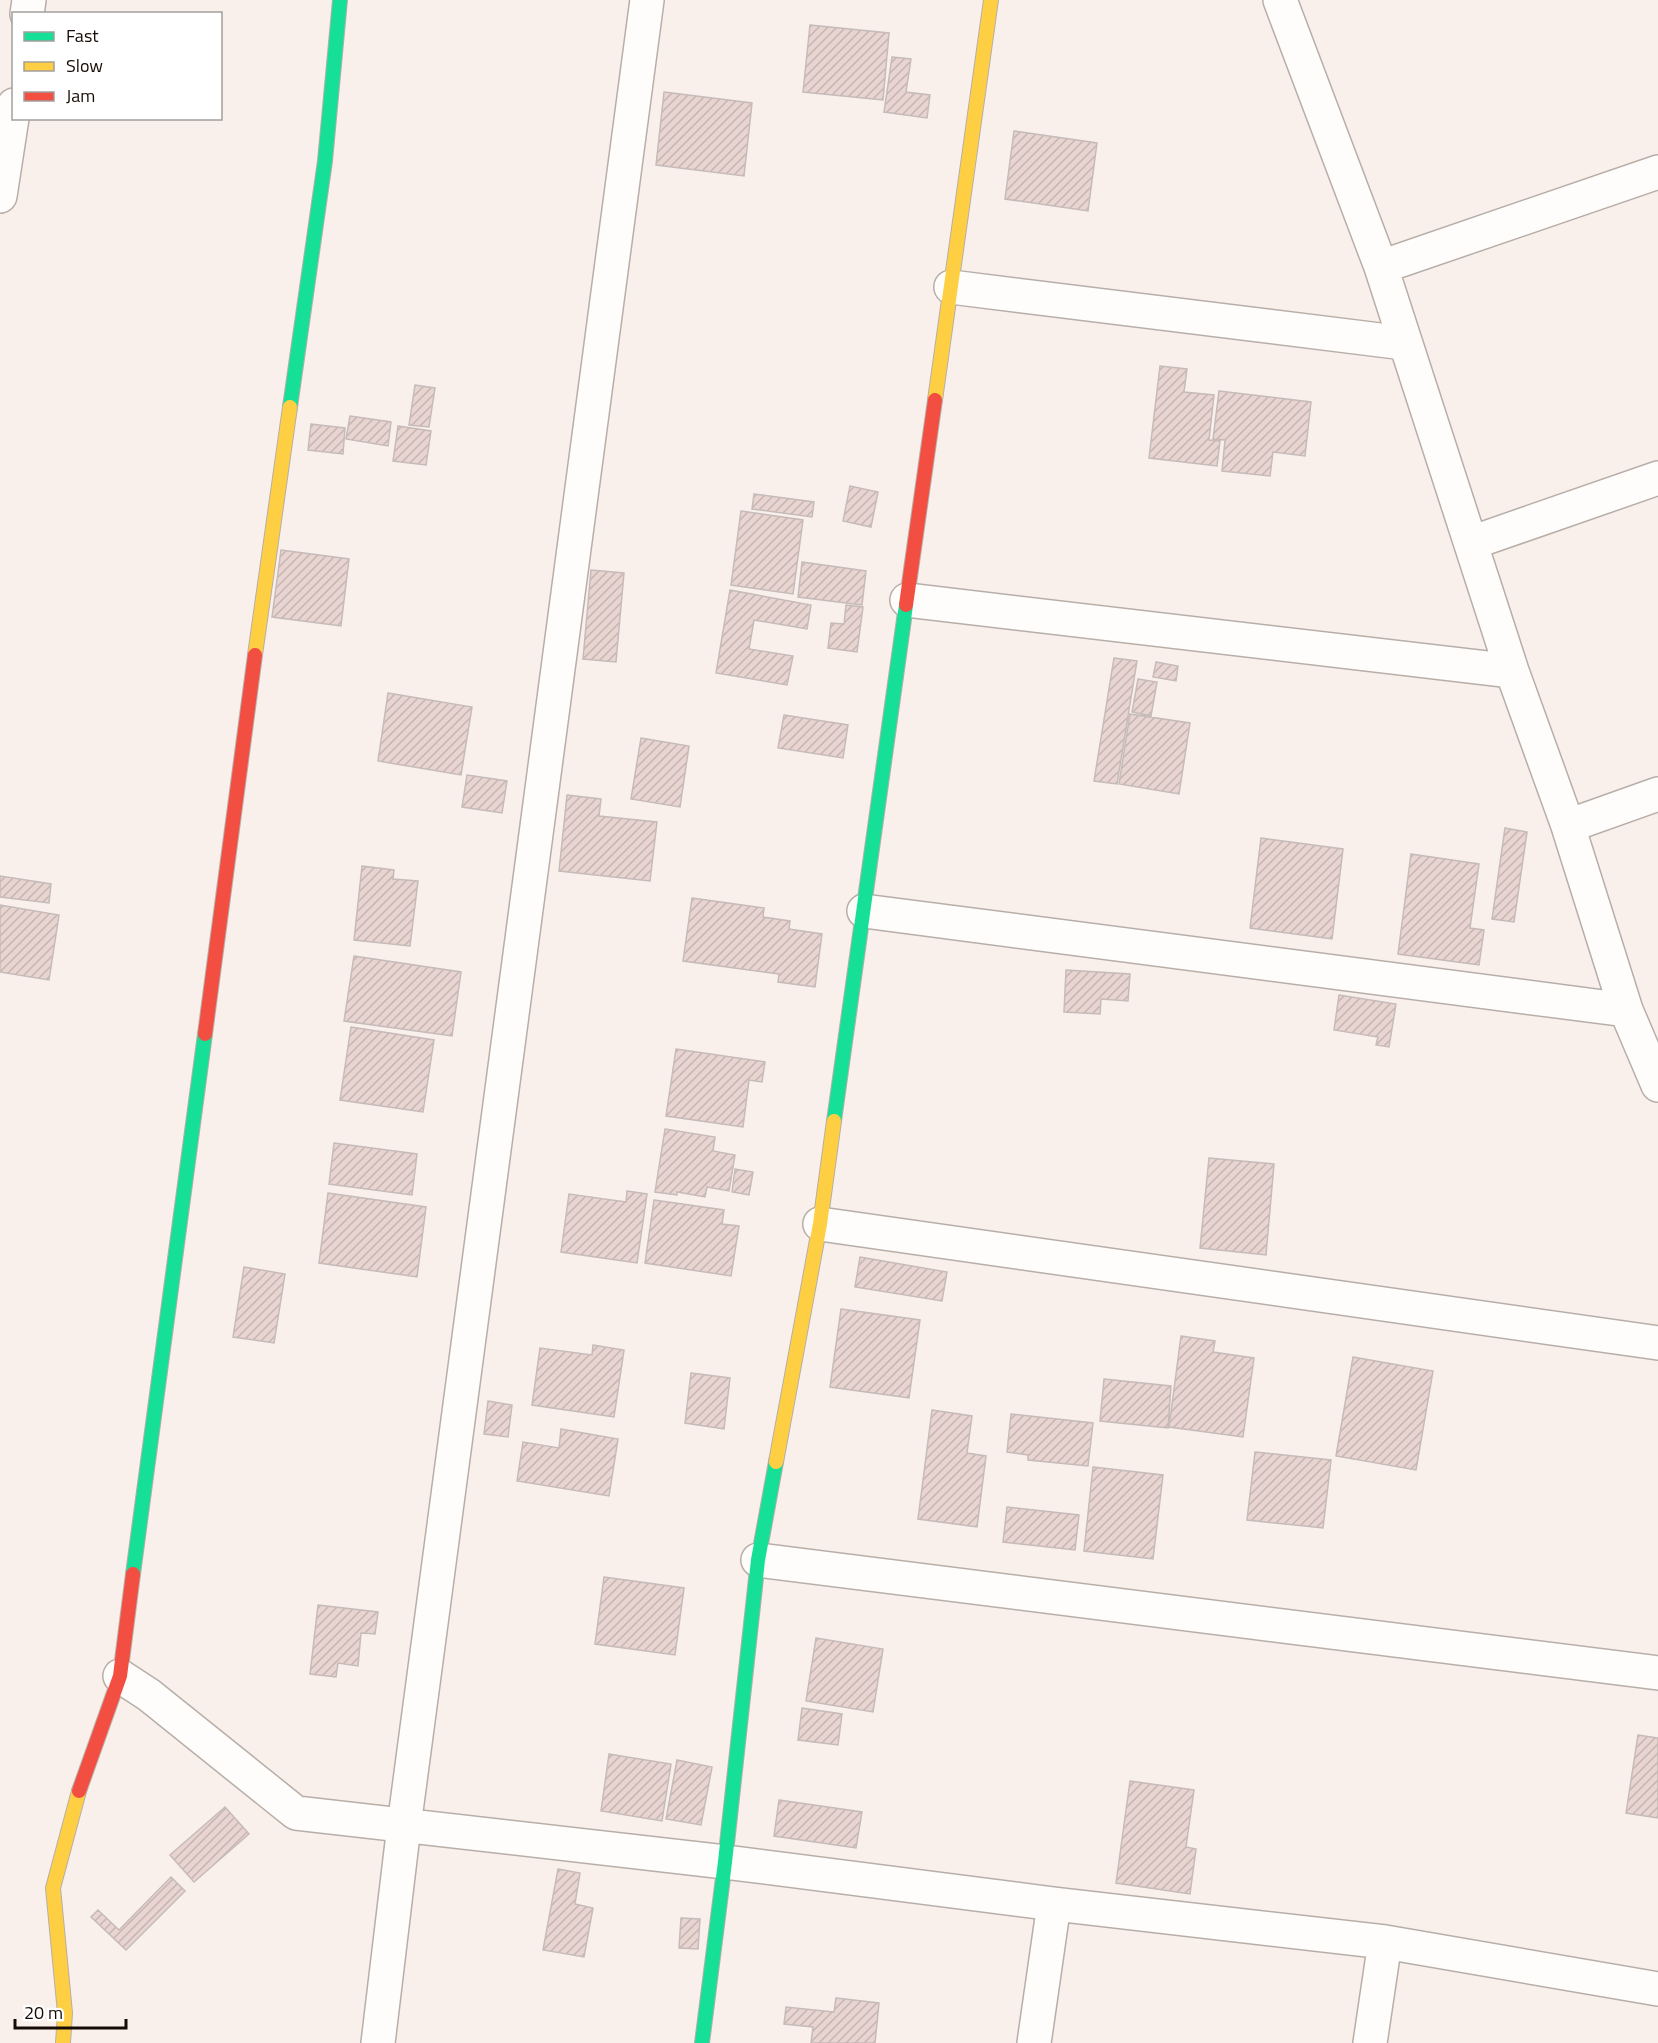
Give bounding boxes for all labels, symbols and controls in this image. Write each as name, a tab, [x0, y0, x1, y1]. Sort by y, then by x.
legend	[12, 12, 222, 120]
text: Fast	[66, 22, 99, 49]
text: Slow	[66, 52, 103, 79]
text: Jam	[66, 82, 95, 109]
scale bar	[15, 1992, 126, 2030]
text: 20 m	[24, 1999, 63, 2026]

